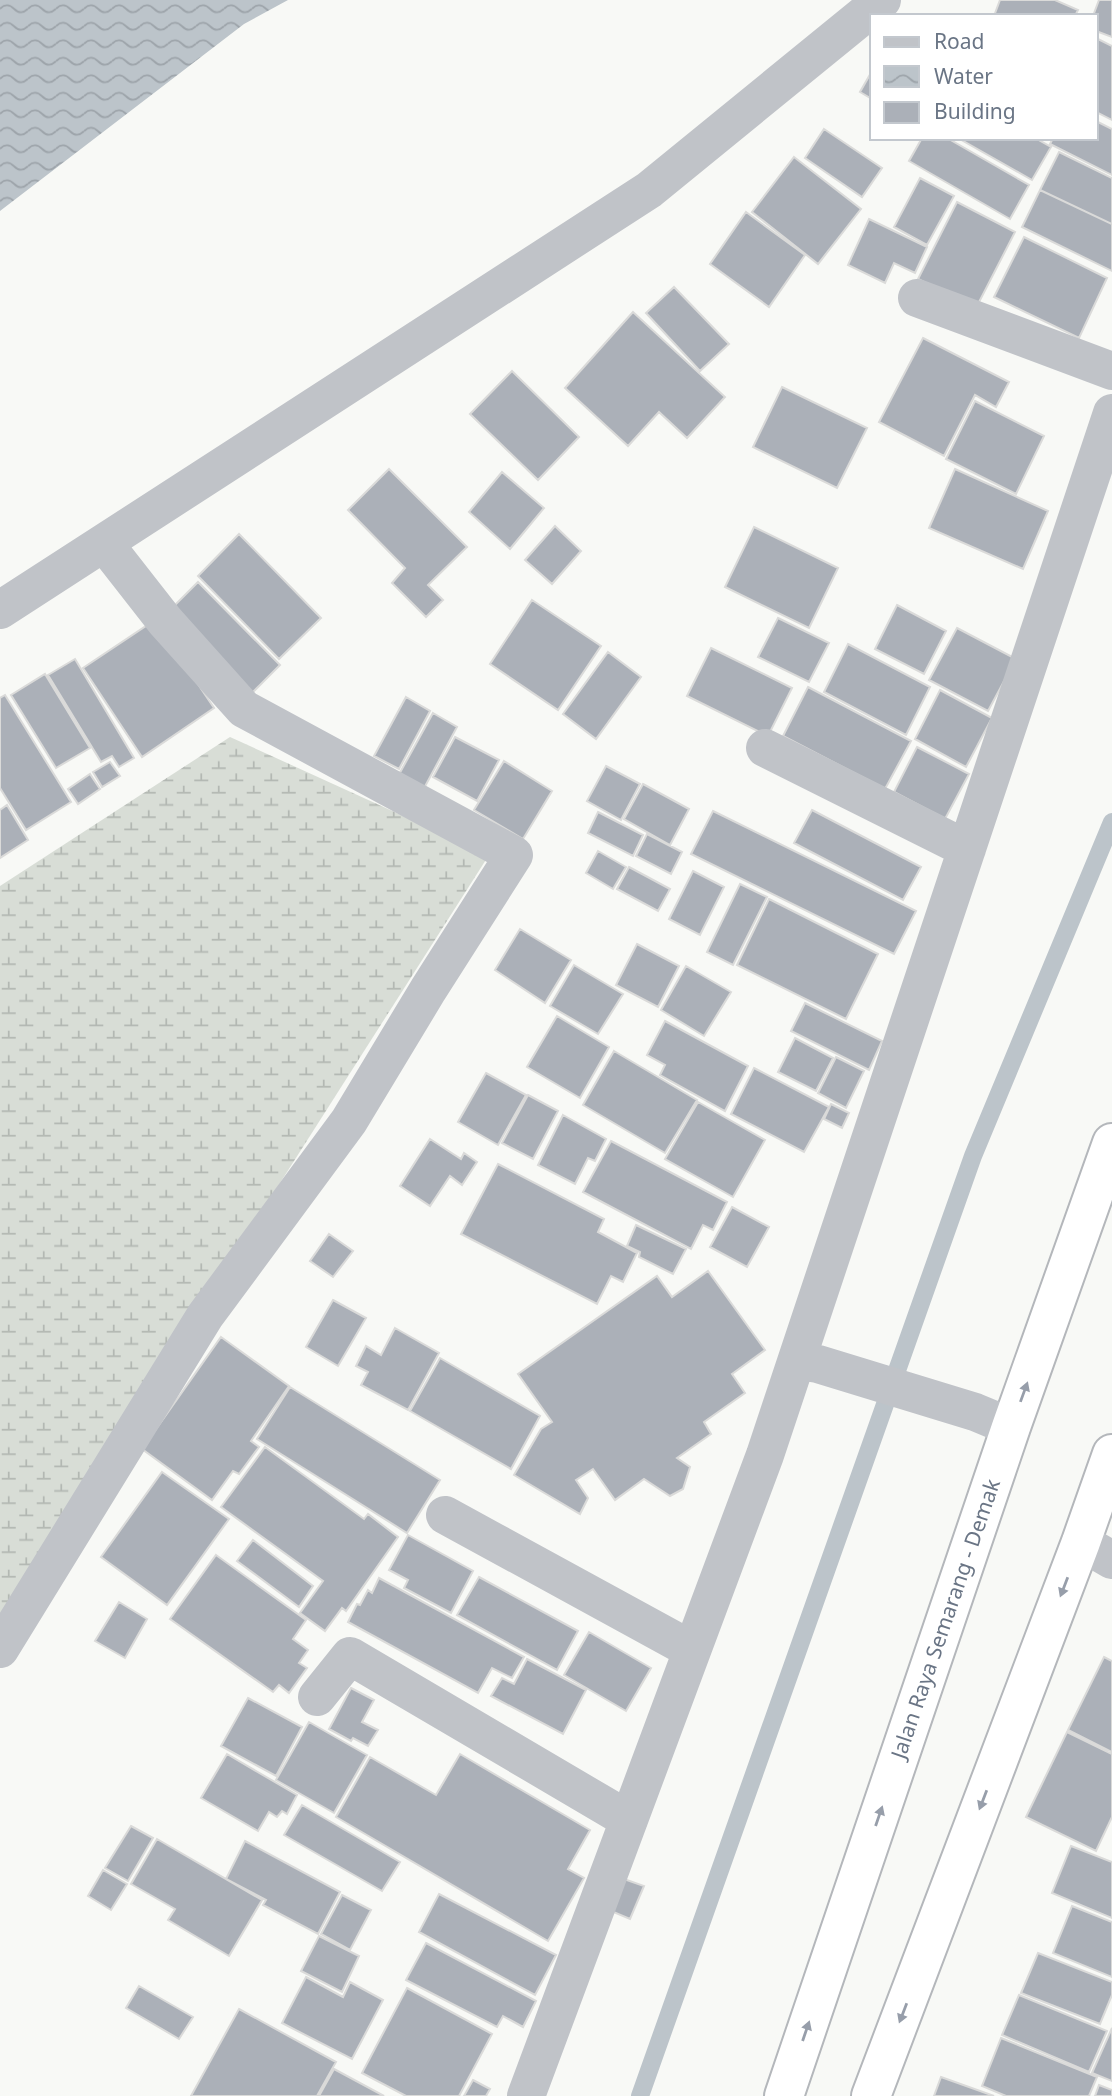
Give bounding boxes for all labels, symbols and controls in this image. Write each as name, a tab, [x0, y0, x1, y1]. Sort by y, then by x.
legend	[870, 14, 1098, 140]
text: Road	[934, 27, 984, 55]
text: Water	[934, 62, 993, 90]
text: Building	[934, 97, 1016, 125]
one-way arrow	[1019, 1381, 1030, 1402]
street label: Jalan Raya Semarang - Demak	[883, 1474, 1006, 1764]
one-way arrow	[1058, 1577, 1069, 1598]
one-way arrow	[978, 1789, 989, 1810]
one-way arrow	[874, 1805, 885, 1826]
one-way arrow	[897, 2002, 908, 2023]
one-way arrow	[801, 2021, 812, 2042]

